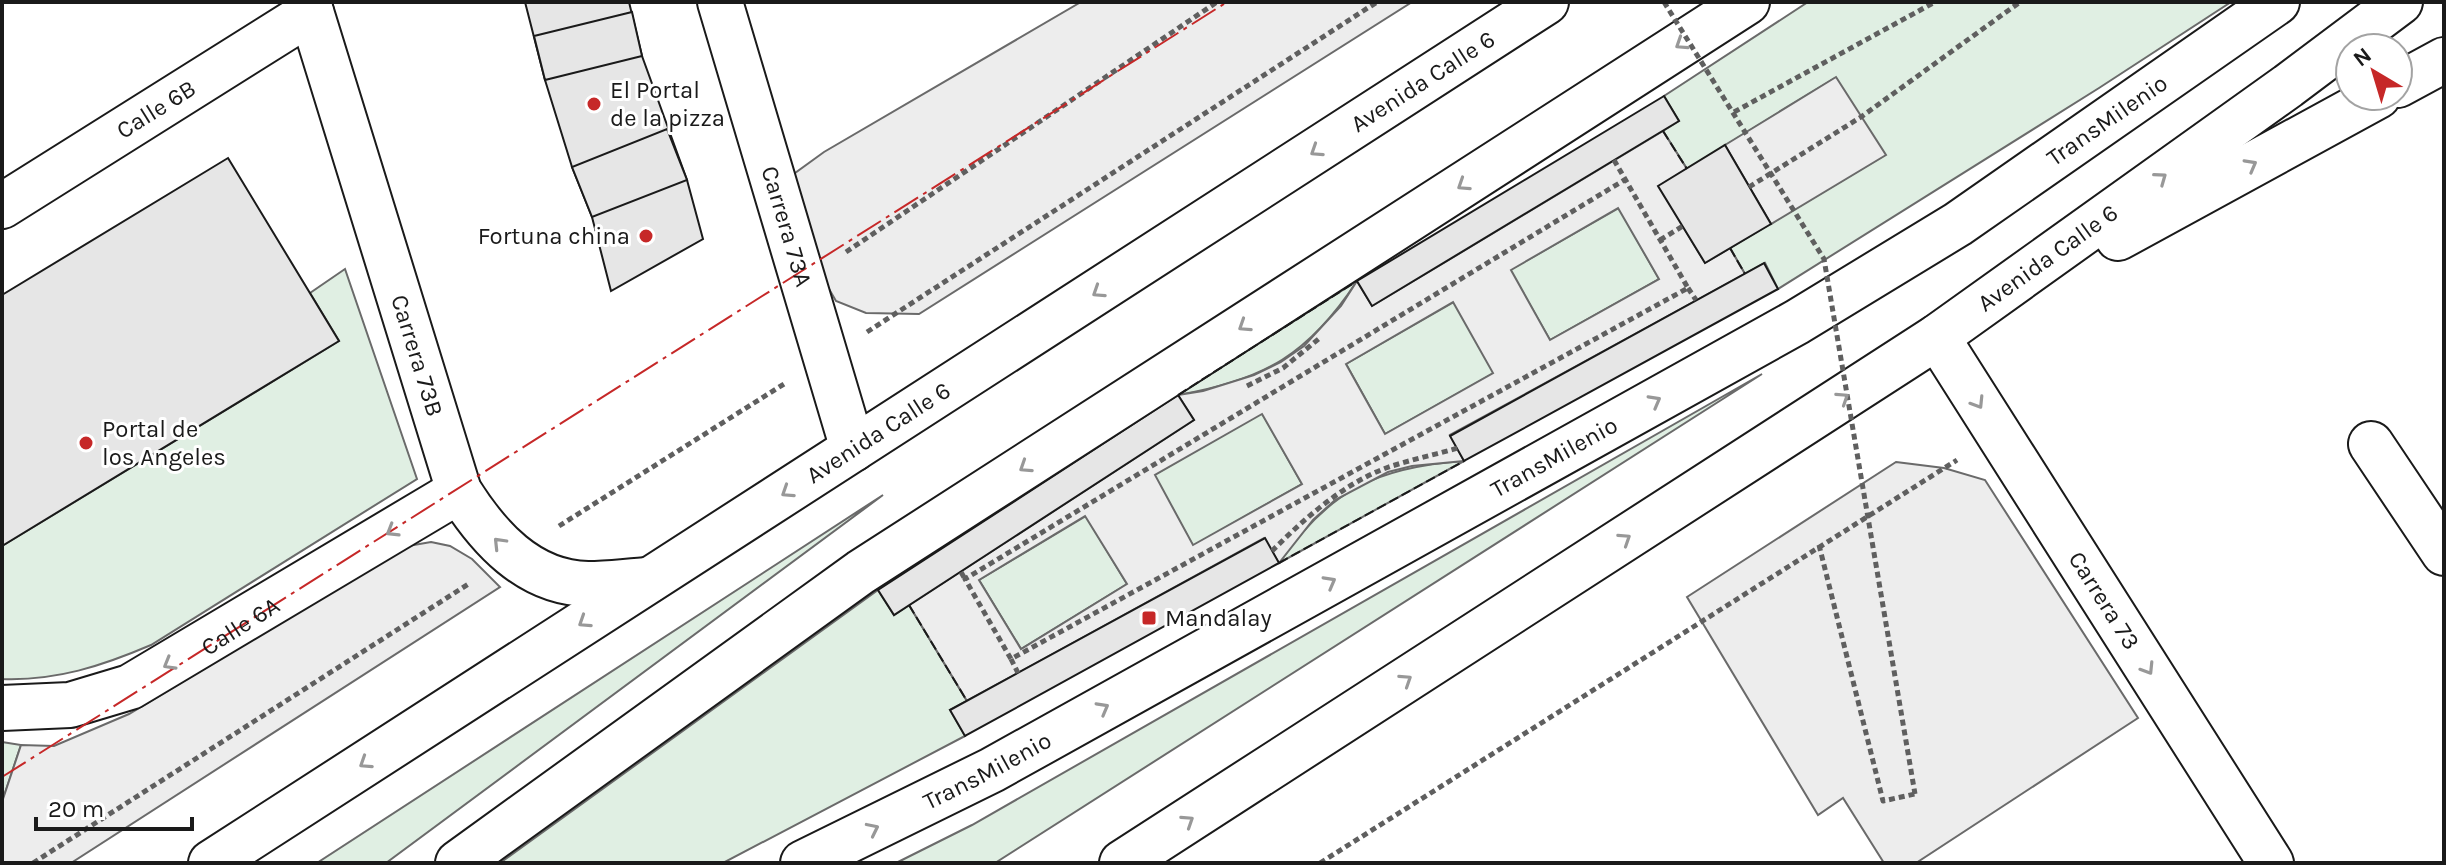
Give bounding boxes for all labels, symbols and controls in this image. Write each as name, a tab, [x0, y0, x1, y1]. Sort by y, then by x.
street label: Avenida Calle 6	[1346, 25, 1500, 138]
north arrow	[2334, 32, 2414, 112]
one-way arrow	[1675, 35, 1690, 50]
text: N	[2348, 42, 2377, 72]
street label: TransMilenio	[2041, 69, 2173, 172]
street label: Calle 6B	[111, 74, 201, 145]
place label: El Portal de la pizza	[610, 76, 725, 132]
marker: El Portal de la pizza	[585, 95, 603, 113]
one-way arrow	[1310, 141, 1325, 156]
one-way arrow	[2243, 160, 2257, 175]
street label: Carrera 73A	[756, 163, 818, 290]
one-way arrow	[2152, 174, 2166, 188]
one-way arrow	[1457, 175, 1471, 190]
street label: Avenida Calle 6	[1972, 198, 2123, 317]
place label: Fortuna china	[478, 222, 630, 250]
marker: Fortuna china	[637, 227, 655, 245]
one-way arrow	[1092, 282, 1106, 297]
street label: Carrera 73B	[385, 291, 449, 420]
one-way arrow	[1238, 316, 1253, 331]
street label: Avenida Calle 6	[801, 376, 955, 489]
one-way arrow	[1834, 392, 1849, 407]
one-way arrow	[1969, 394, 1984, 409]
one-way arrow	[1647, 395, 1661, 411]
street label: TransMilenio	[1486, 411, 1622, 504]
place label: Portal de los Angeles	[102, 415, 226, 471]
marker: Portal de los Angeles	[77, 434, 95, 452]
one-way arrow	[1020, 457, 1034, 472]
one-way arrow	[781, 482, 796, 497]
one-way arrow	[386, 521, 401, 536]
one-way arrow	[1616, 534, 1630, 549]
one-way arrow	[494, 538, 508, 552]
street label: Carrera 73	[2063, 546, 2146, 655]
one-way arrow	[1322, 576, 1336, 592]
street label: Calle 6A	[196, 591, 285, 661]
place label: Mandalay	[1165, 604, 1272, 632]
marker: Mandalay	[1140, 609, 1158, 627]
one-way arrow	[578, 613, 593, 628]
one-way arrow	[163, 654, 178, 670]
one-way arrow	[2139, 661, 2154, 675]
one-way arrow	[1398, 675, 1412, 690]
one-way arrow	[1095, 703, 1110, 718]
street label: TransMilenio	[919, 726, 1056, 816]
one-way arrow	[360, 754, 374, 769]
scale bar	[36, 781, 192, 831]
text: 20 m	[48, 795, 104, 823]
one-way arrow	[1179, 816, 1193, 831]
one-way arrow	[865, 823, 879, 839]

